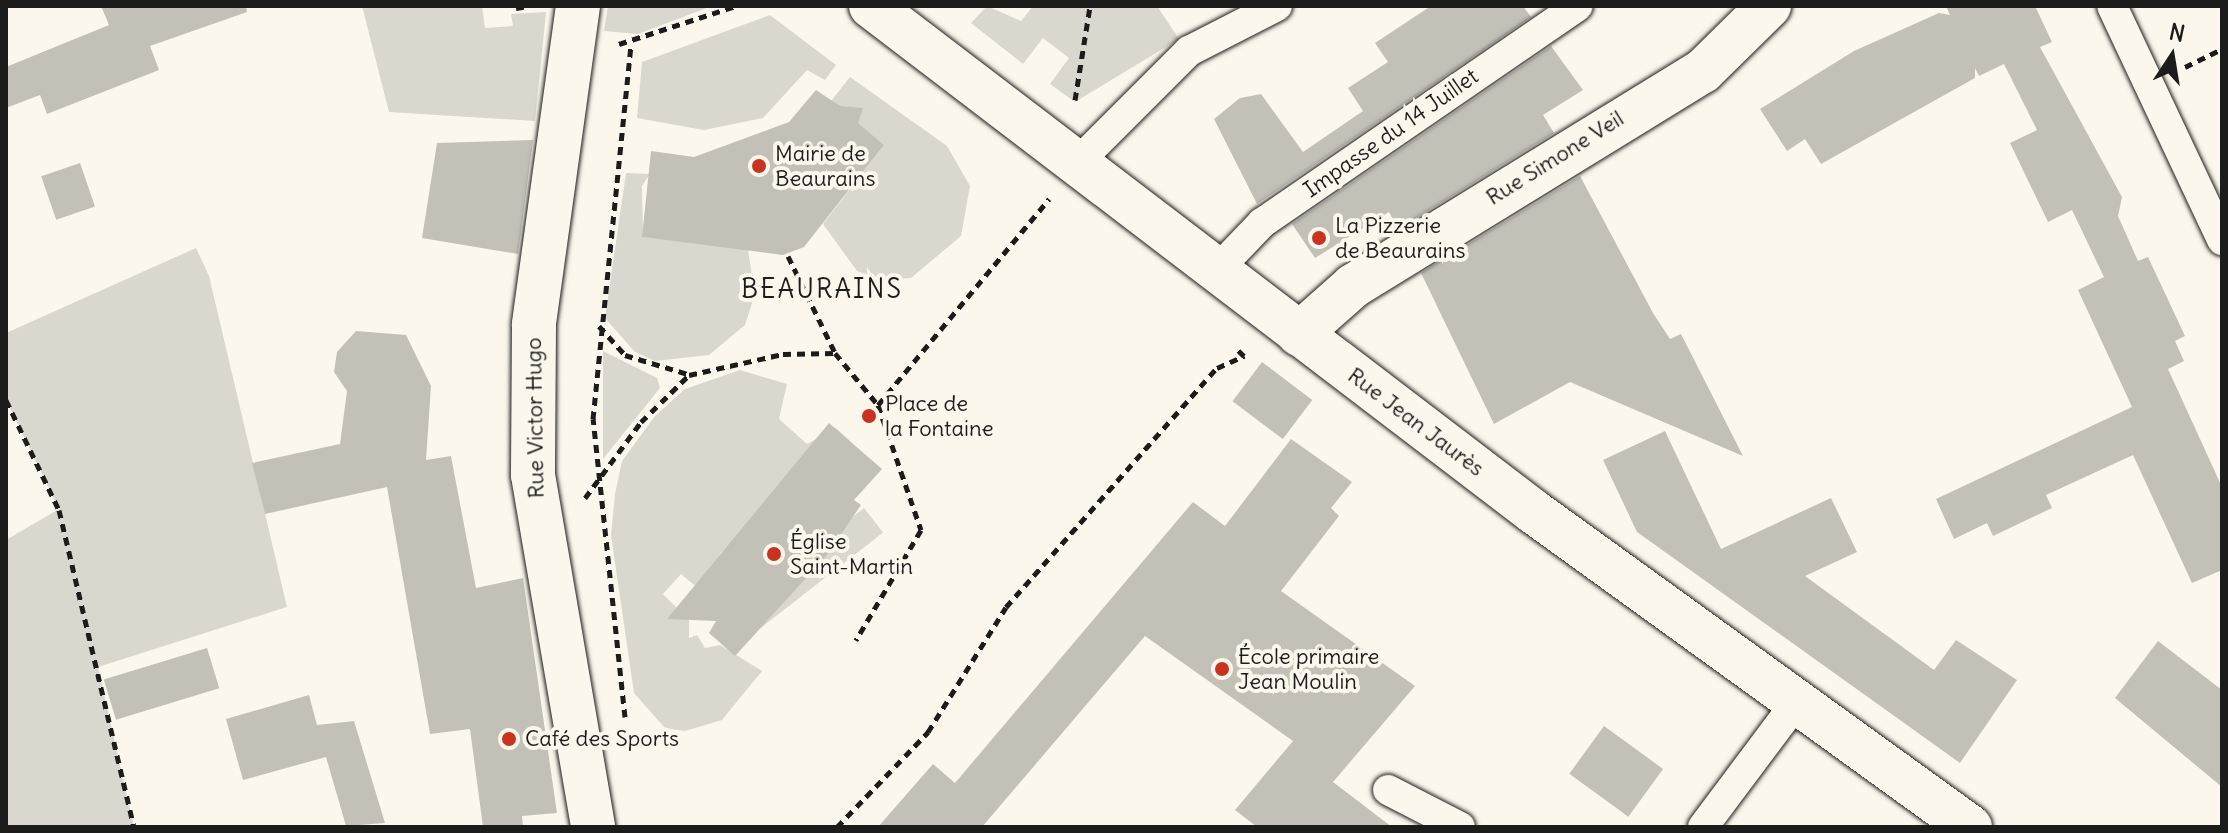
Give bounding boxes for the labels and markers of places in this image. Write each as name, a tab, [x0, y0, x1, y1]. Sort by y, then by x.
place label: Mairie de Beaurains	[775, 140, 876, 192]
marker: Mairie de Beaurains	[750, 157, 768, 175]
place label: La Pizzerie de Beaurains	[1335, 212, 1465, 264]
marker: La Pizzerie de Beaurains	[1310, 229, 1328, 247]
place label: Place de la Fontaine	[885, 390, 994, 442]
marker: Place de la Fontaine	[860, 407, 878, 425]
place label: Église Saint-Martin	[790, 528, 913, 580]
marker: Église Saint-Martin	[765, 545, 783, 563]
place label: École primaire Jean Moulin	[1238, 643, 1379, 694]
marker: École primaire Jean Moulin	[1213, 660, 1231, 678]
place label: Café des Sports	[525, 726, 679, 752]
marker: Café des Sports	[500, 730, 518, 748]

